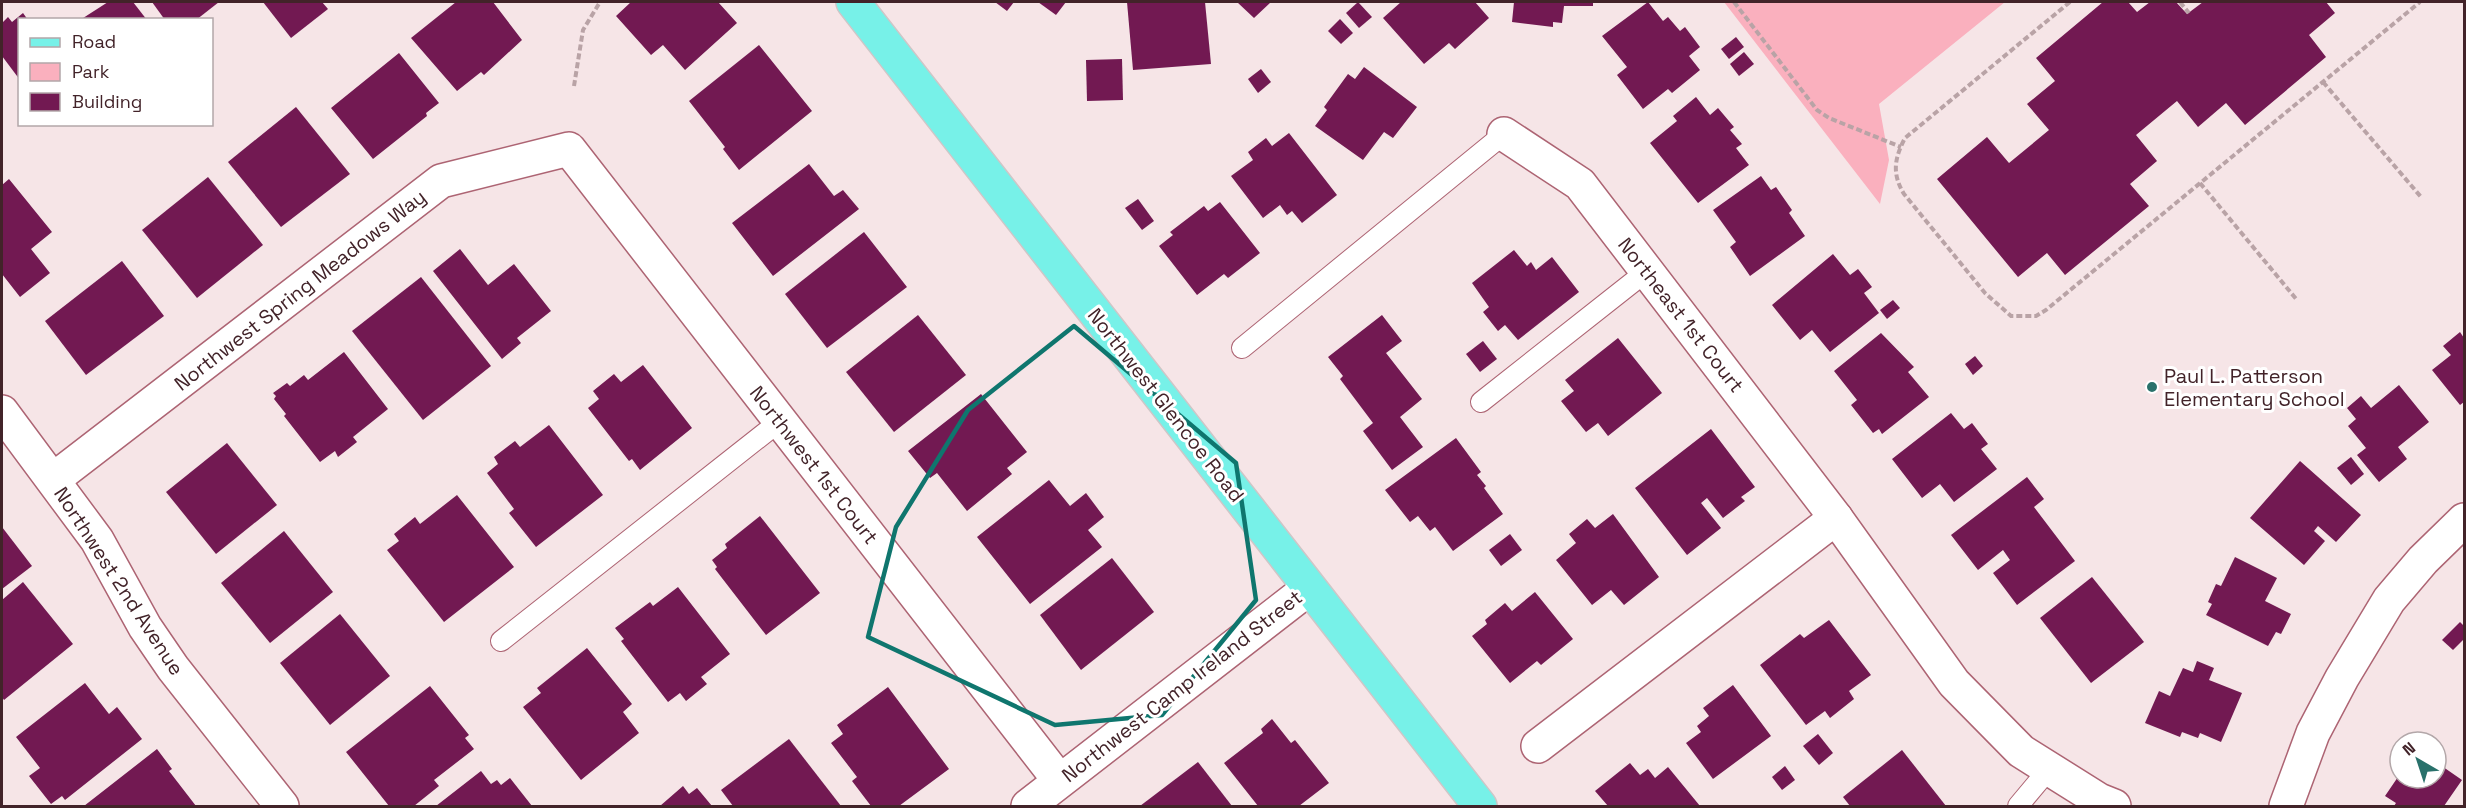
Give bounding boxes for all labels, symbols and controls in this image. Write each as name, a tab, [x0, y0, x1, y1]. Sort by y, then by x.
legend	[18, 18, 213, 126]
text: Road	[72, 30, 116, 53]
text: Park	[72, 60, 110, 83]
text: Building	[72, 90, 142, 113]
street label: Northwest Spring Meadows Way	[169, 184, 431, 396]
street label: Northeast 1st Court	[1612, 232, 1750, 398]
street label: Northwest Glencoe Road	[1082, 303, 1250, 507]
place label: Paul L. Patterson Elementary School	[2164, 363, 2345, 412]
marker: Paul L. Patterson Elementary School	[2145, 380, 2159, 394]
street label: Northwest 1st Court	[744, 381, 884, 549]
street label: Northwest 2nd Avenue	[48, 482, 190, 680]
street label: Northwest Camp Ireland Street	[1057, 584, 1307, 788]
north arrow	[2388, 730, 2448, 790]
text: N	[2398, 737, 2420, 760]

